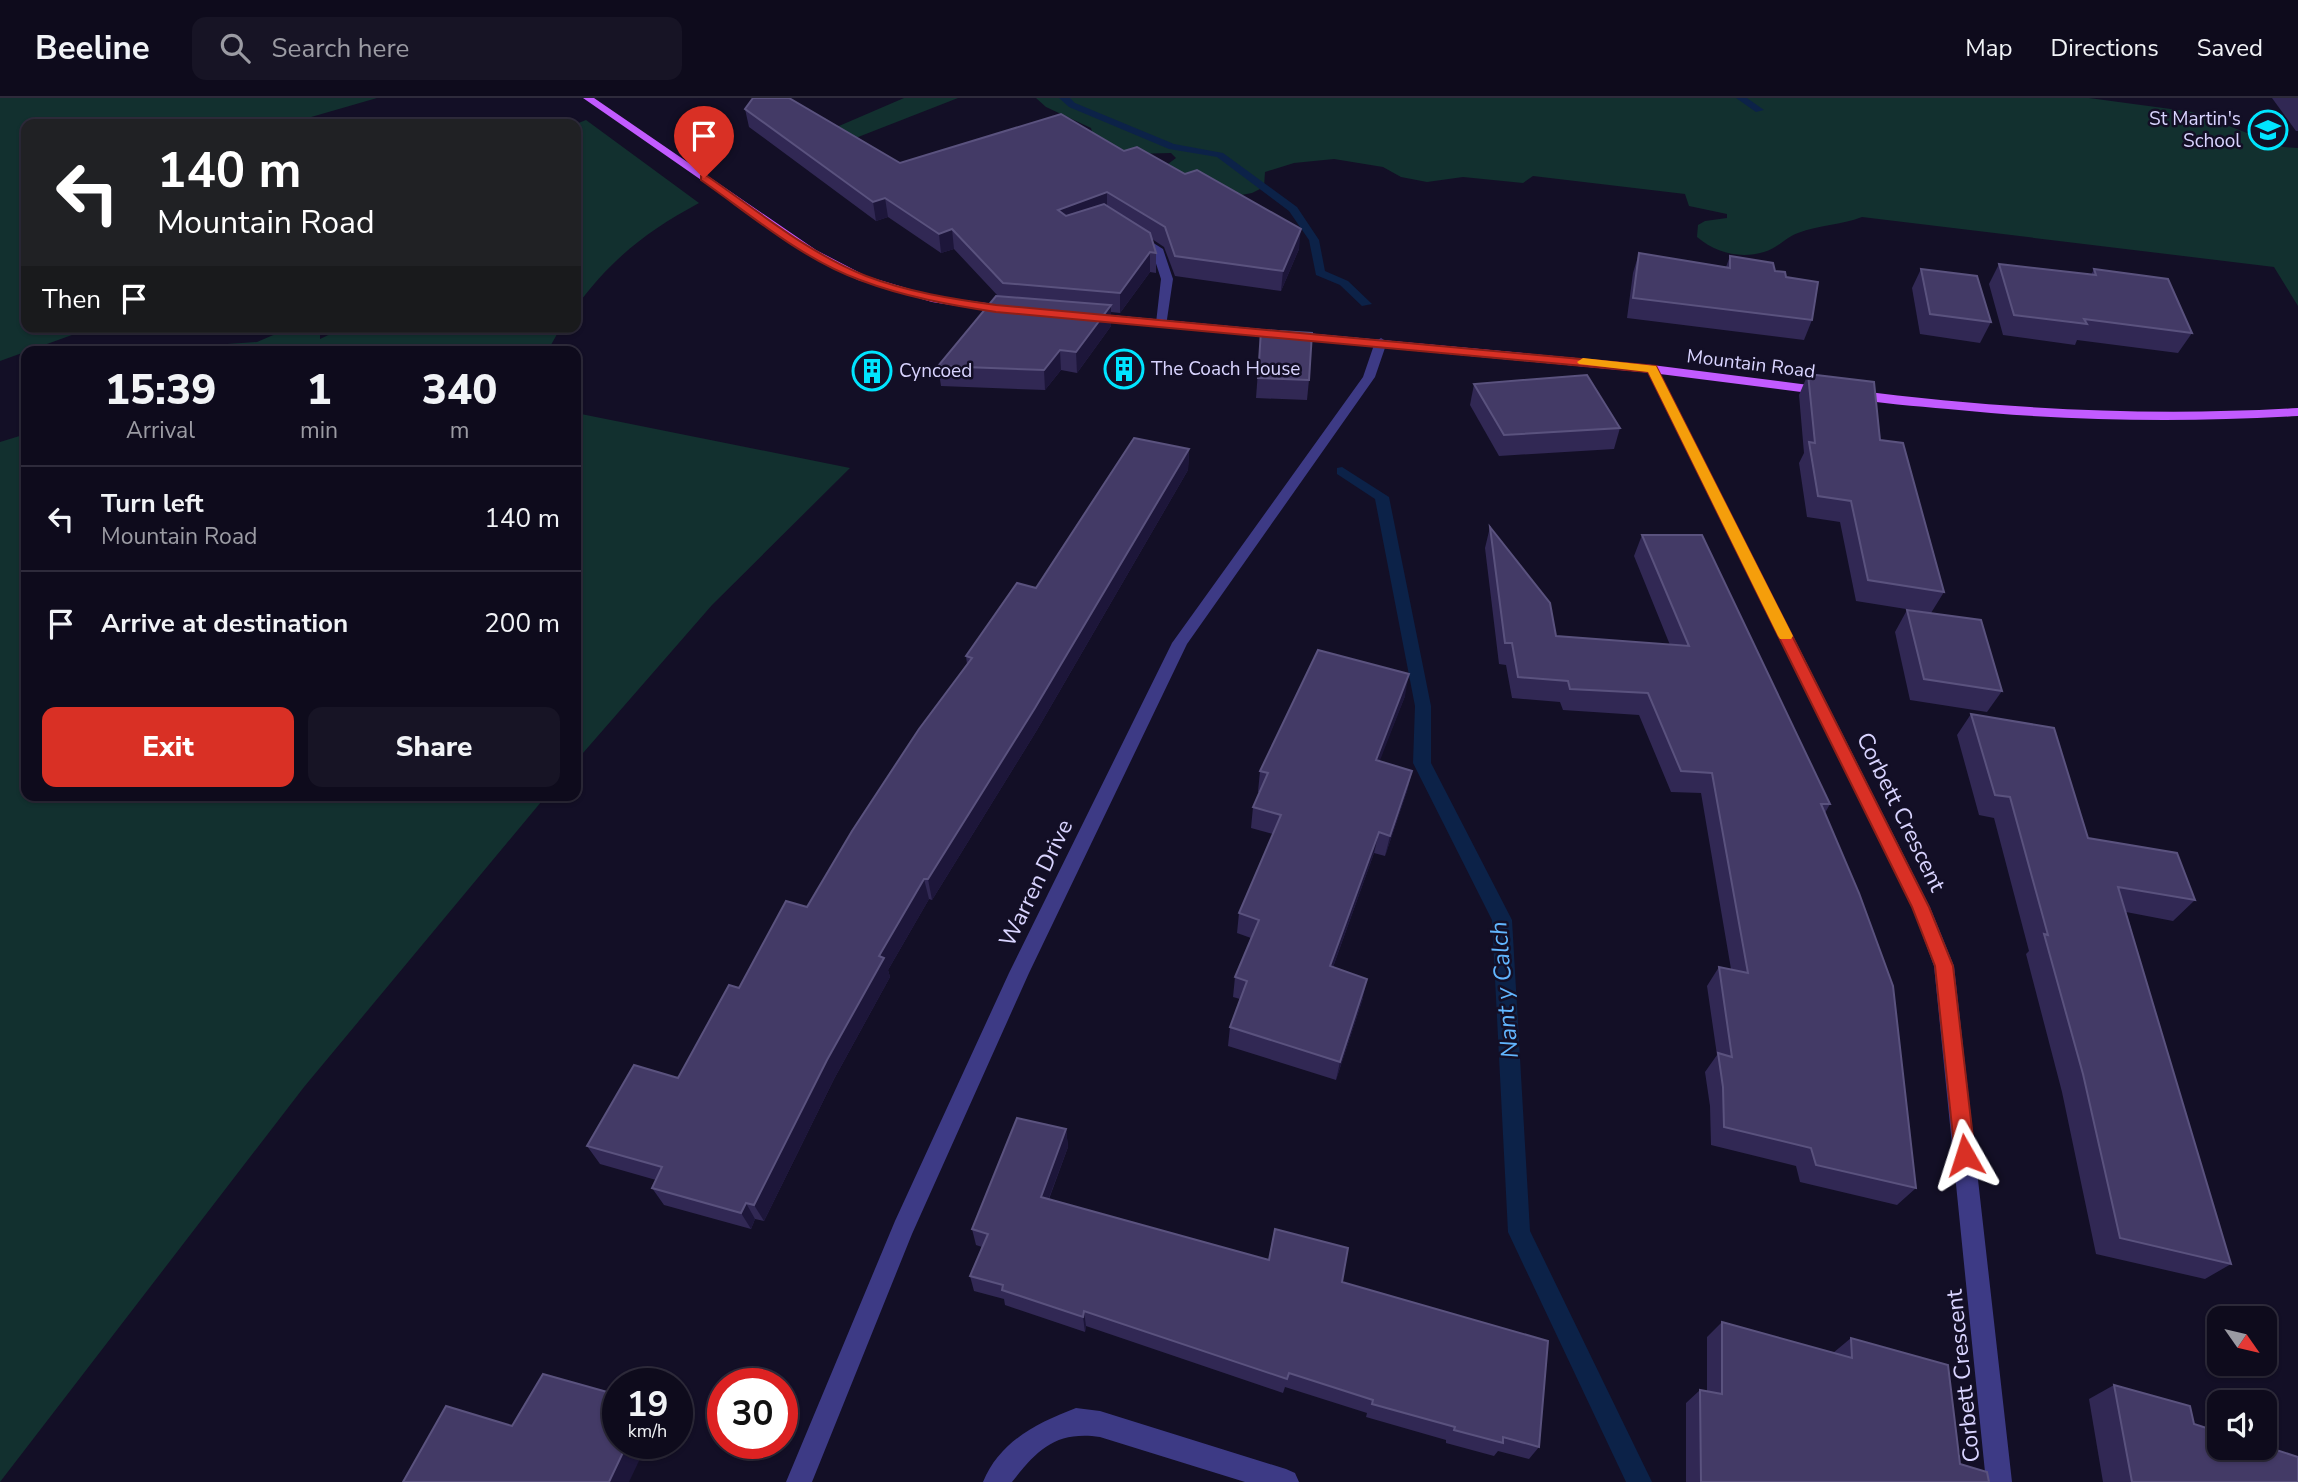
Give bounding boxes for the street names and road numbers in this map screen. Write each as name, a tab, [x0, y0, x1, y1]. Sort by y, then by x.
street label: Mountain Road	[1685, 343, 1817, 385]
street label: Corbett Crescent	[1849, 727, 1953, 898]
street label: Warren Drive	[992, 814, 1080, 952]
street label: Corbett Crescent	[1938, 1287, 1987, 1464]

